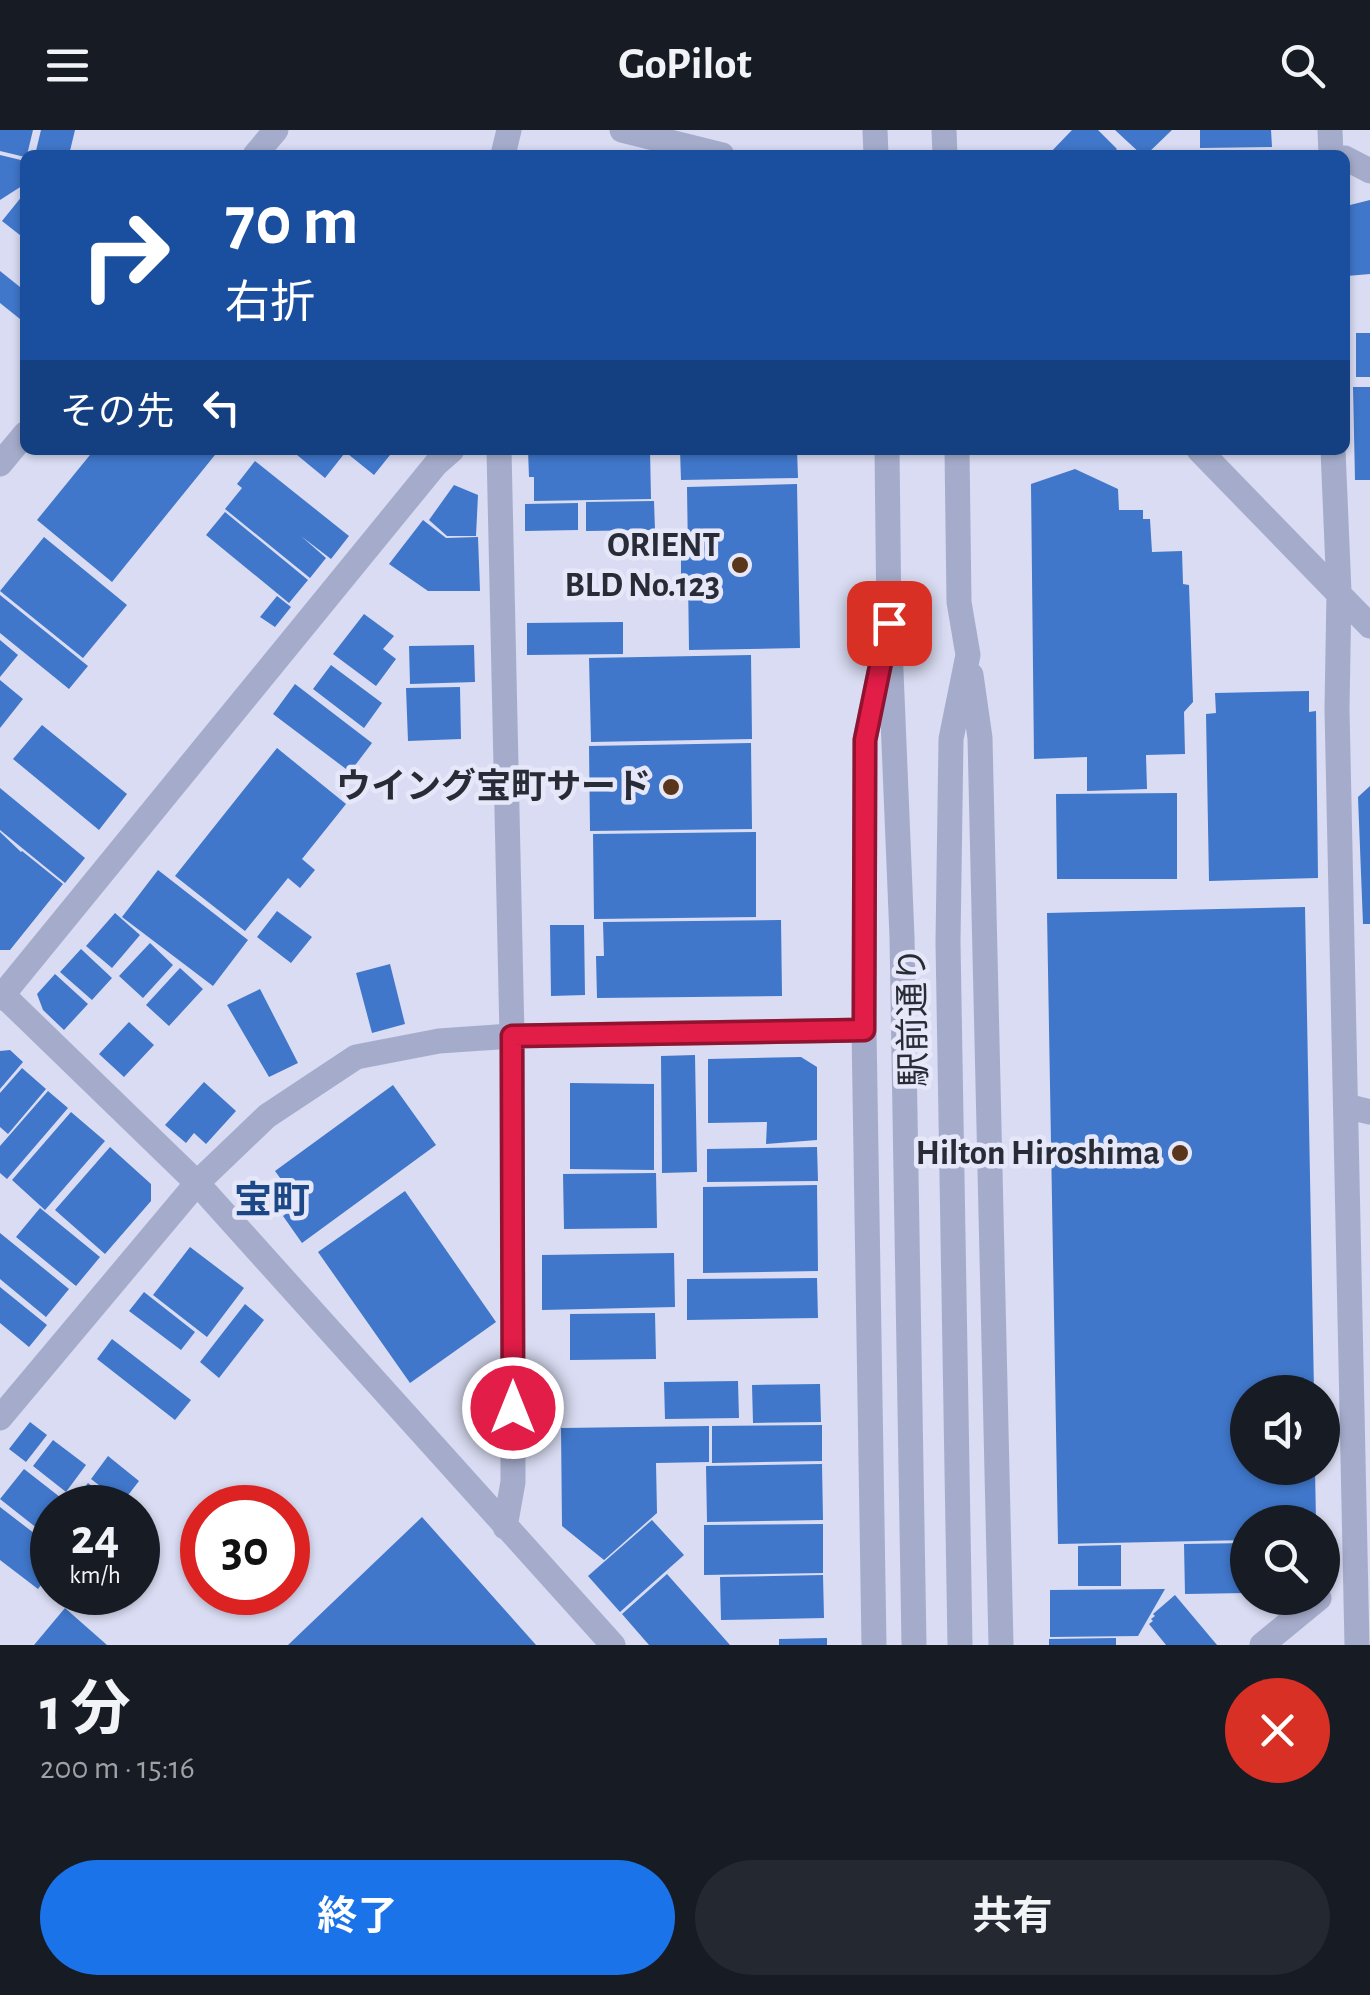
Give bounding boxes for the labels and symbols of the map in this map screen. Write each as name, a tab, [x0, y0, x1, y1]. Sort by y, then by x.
place label: ORIENT BLD No.123	[564, 528, 720, 603]
marker: ORIENT BLD No.123	[729, 554, 751, 576]
pin	[847, 581, 932, 666]
place label: ウイング宝町サード	[336, 767, 651, 805]
marker: ウイング宝町サード	[660, 776, 682, 798]
street label: 駅前通り	[893, 947, 933, 1087]
place label: Hilton Hiroshima	[916, 1136, 1160, 1171]
marker: Hilton Hiroshima	[1169, 1142, 1191, 1164]
district label: 宝町	[234, 1180, 310, 1221]
position arrow	[461, 1356, 565, 1460]
speed limit sign: 30	[180, 1485, 310, 1615]

